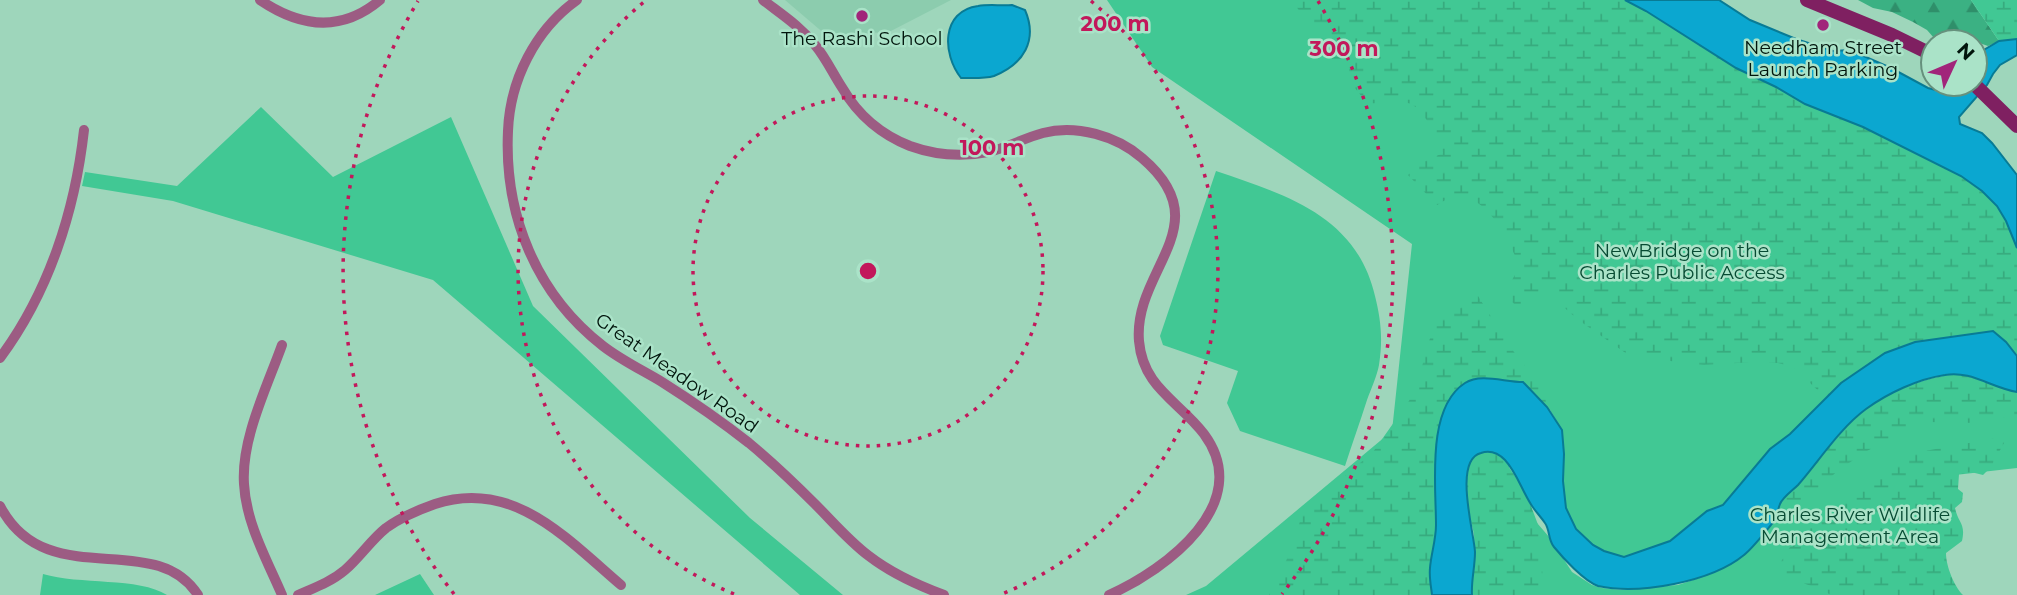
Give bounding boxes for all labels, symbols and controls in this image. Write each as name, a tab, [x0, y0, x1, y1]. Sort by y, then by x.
marker: The Rashi School	[854, 8, 870, 24]
text: 200 m	[1081, 11, 1149, 36]
marker: Needham Street Launch Parking	[1815, 17, 1831, 33]
place label: The Rashi School	[781, 27, 943, 50]
north arrow	[1919, 28, 1989, 98]
text: 300 m	[1309, 36, 1378, 61]
place label: Needham Street Launch Parking	[1744, 36, 1902, 81]
text: N	[1952, 38, 1979, 65]
text: 100 m	[960, 135, 1024, 160]
park label: NewBridge on the Charles Public Access	[1579, 239, 1785, 284]
centre of rings	[856, 259, 880, 283]
street label: Great Meadow Road	[591, 308, 763, 438]
park label: Charles River Wildlife Management Area	[1750, 503, 1950, 548]

